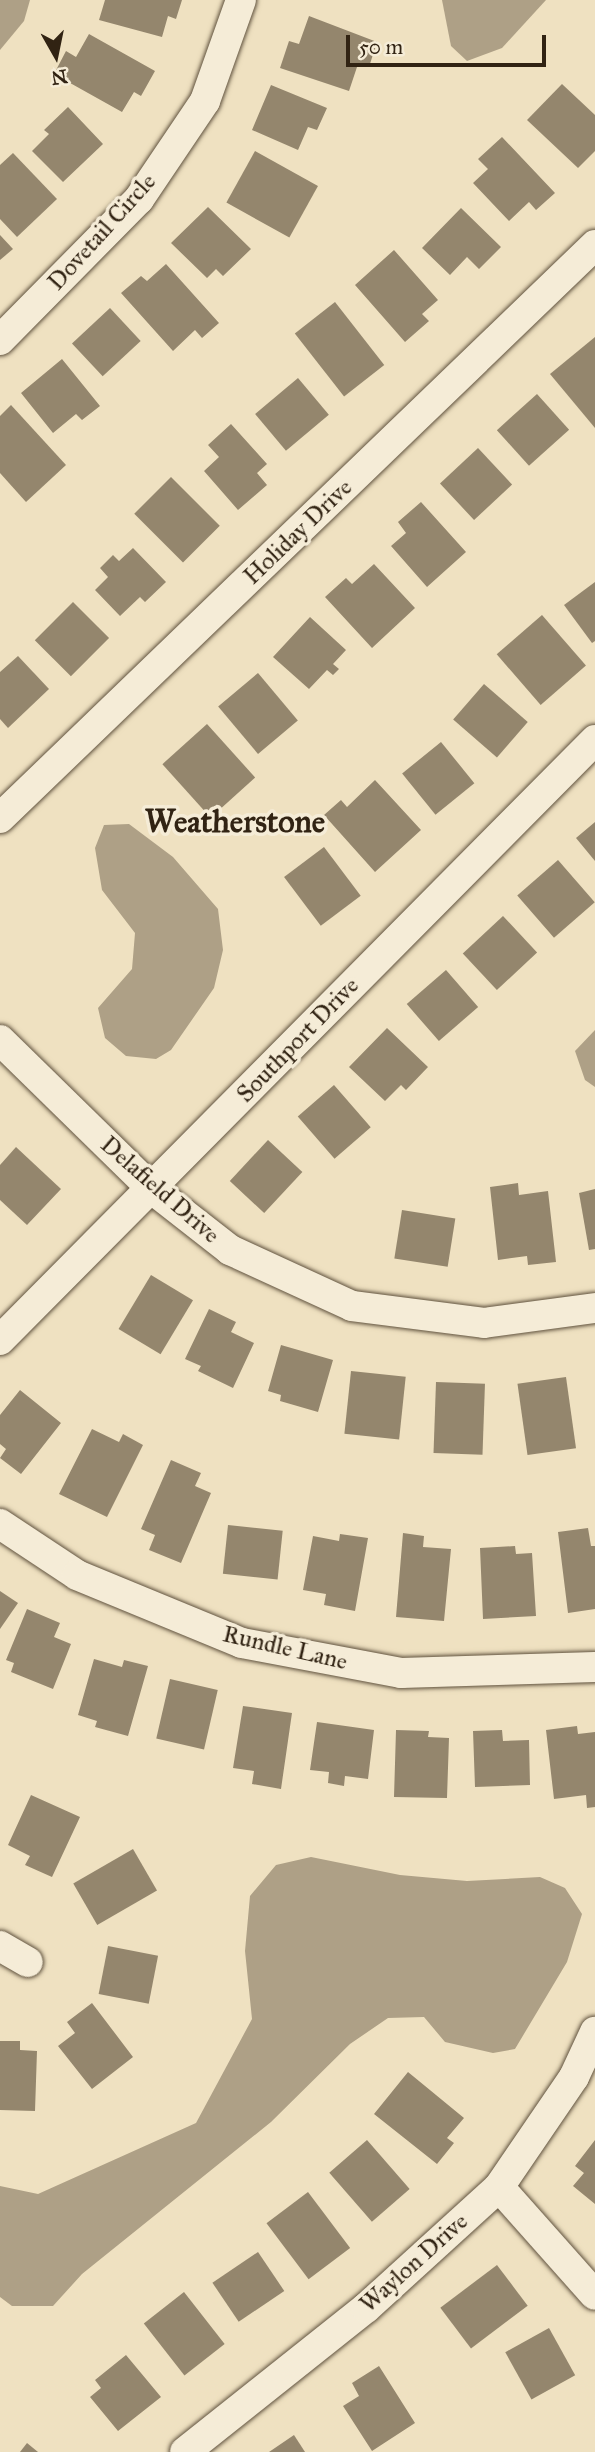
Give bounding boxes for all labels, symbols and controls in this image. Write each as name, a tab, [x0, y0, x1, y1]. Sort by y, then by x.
north arrow	[21, 21, 91, 91]
scale bar	[350, 21, 550, 65]
text: 50 m	[359, 34, 403, 60]
text: N	[50, 65, 69, 90]
street label: Dovetail Circle	[42, 168, 162, 296]
street label: Holiday Drive	[238, 473, 358, 591]
district label: Weatherstone	[145, 803, 325, 841]
street label: Southport Drive	[231, 971, 365, 1109]
street label: Delafield Drive	[94, 1130, 226, 1250]
street label: Rundle Lane	[220, 1620, 350, 1676]
street label: Waylon Drive	[354, 2207, 474, 2319]

